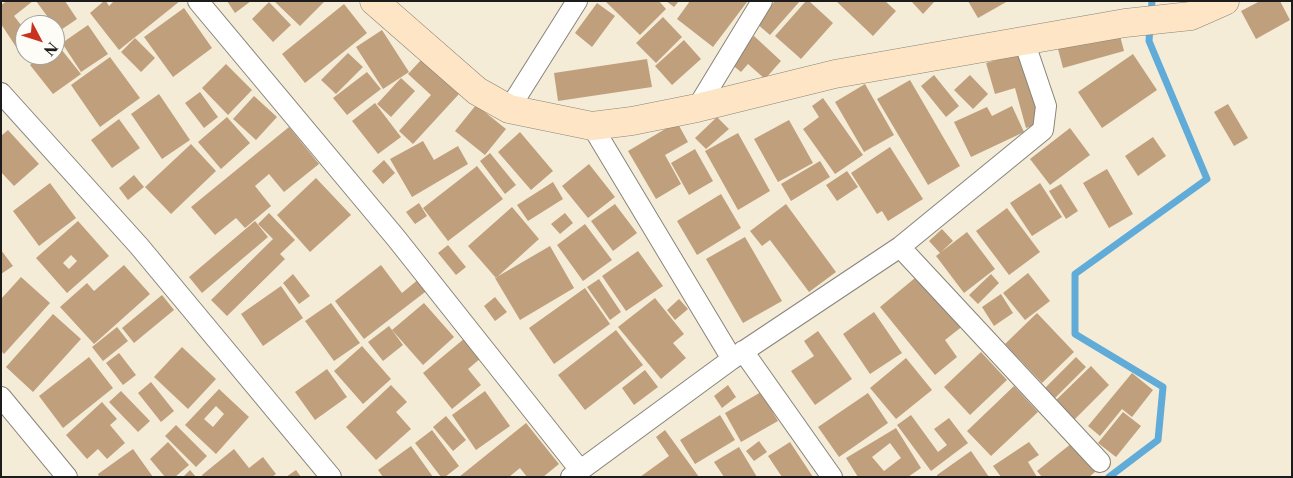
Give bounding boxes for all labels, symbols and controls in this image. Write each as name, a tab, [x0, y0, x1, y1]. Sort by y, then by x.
north arrow	[15, 15, 65, 65]
text: N	[40, 39, 62, 59]

